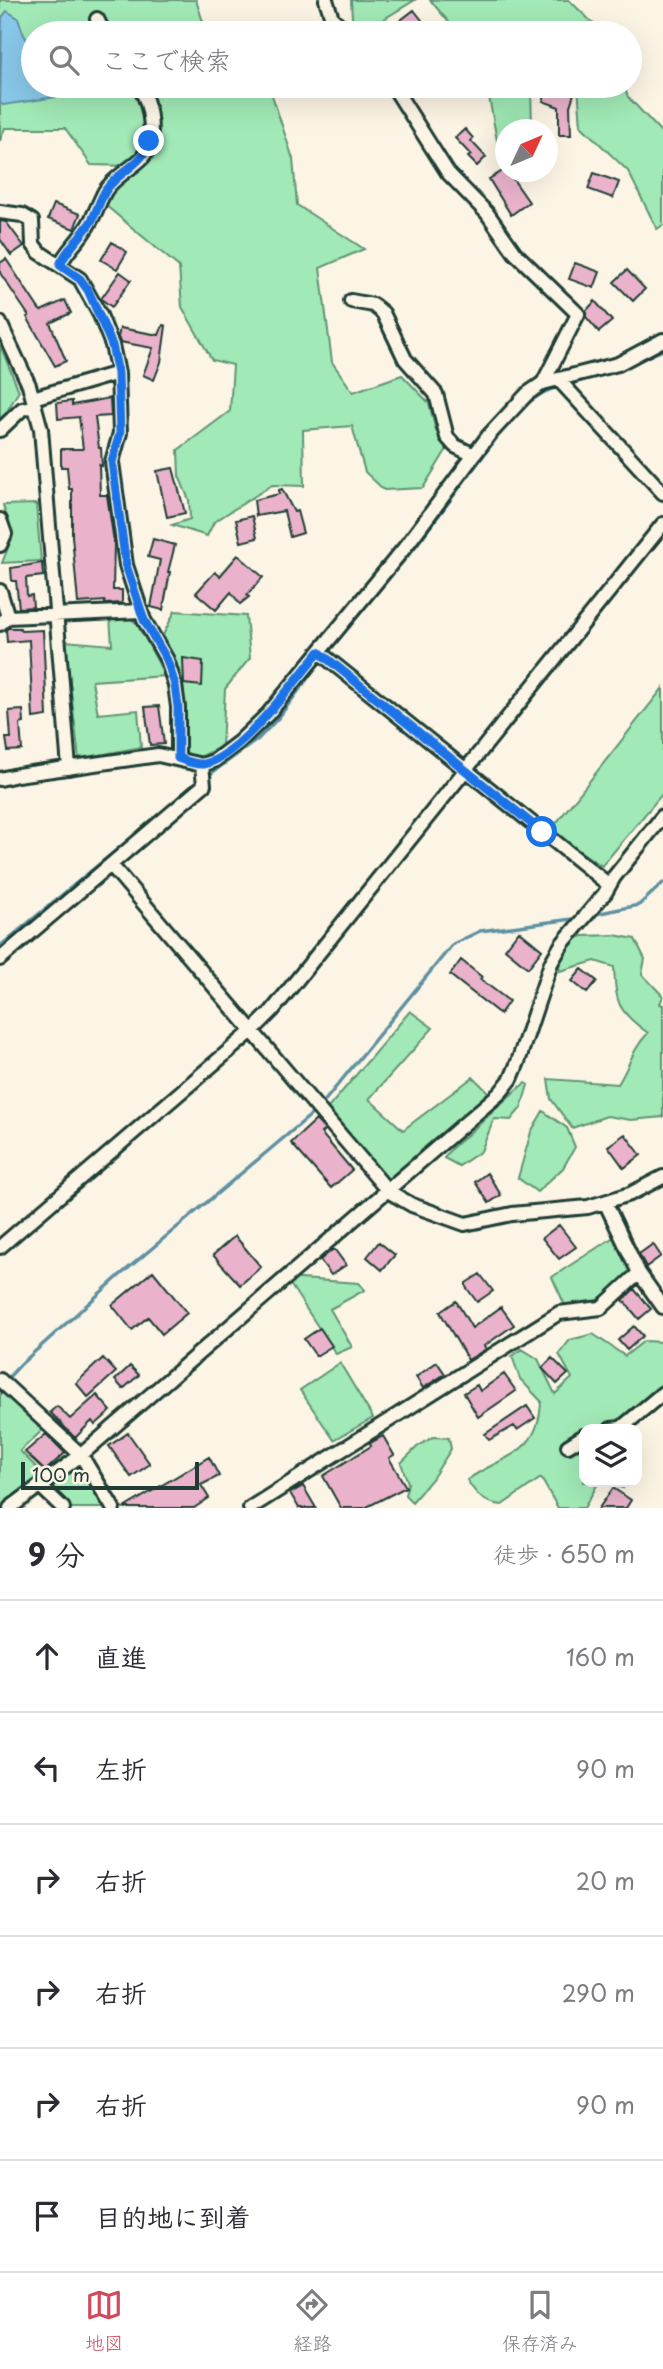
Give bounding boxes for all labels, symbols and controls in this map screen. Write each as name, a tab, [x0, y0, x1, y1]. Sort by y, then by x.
search box	[21, 21, 642, 98]
text: ここで検索	[101, 40, 231, 79]
icon: search	[45, 41, 83, 79]
north arrow	[495, 119, 558, 182]
route end	[133, 125, 164, 156]
route start	[526, 816, 557, 847]
map controls	[579, 1424, 642, 1487]
button: layers	[579, 1424, 642, 1487]
scale bar	[21, 1459, 200, 1491]
text: 100 m	[32, 1460, 90, 1488]
text: 9 分	[28, 1531, 85, 1576]
text: 徒歩 · 650 m	[493, 1536, 635, 1571]
icon: ahead	[28, 1637, 66, 1675]
text: 直進	[95, 1637, 147, 1676]
text: 160 m	[566, 1639, 635, 1674]
icon: left	[28, 1749, 66, 1787]
text: 左折	[95, 1749, 147, 1788]
text: 90 m	[576, 1751, 635, 1786]
icon: right	[28, 1861, 66, 1899]
text: 右折	[95, 1861, 147, 1900]
text: 20 m	[576, 1863, 635, 1898]
icon: right	[28, 1973, 66, 2011]
text: 右折	[95, 1973, 147, 2012]
text: 290 m	[562, 1975, 635, 2010]
icon: right	[28, 2085, 66, 2123]
text: 右折	[95, 2085, 147, 2124]
text: 90 m	[576, 2087, 635, 2122]
icon: arrive	[28, 2197, 66, 2235]
text: 目的地に到着	[95, 2197, 251, 2236]
tab: 地図	[85, 2286, 123, 2356]
tab: 経路	[293, 2286, 332, 2356]
tab: 保存済み	[502, 2286, 578, 2356]

